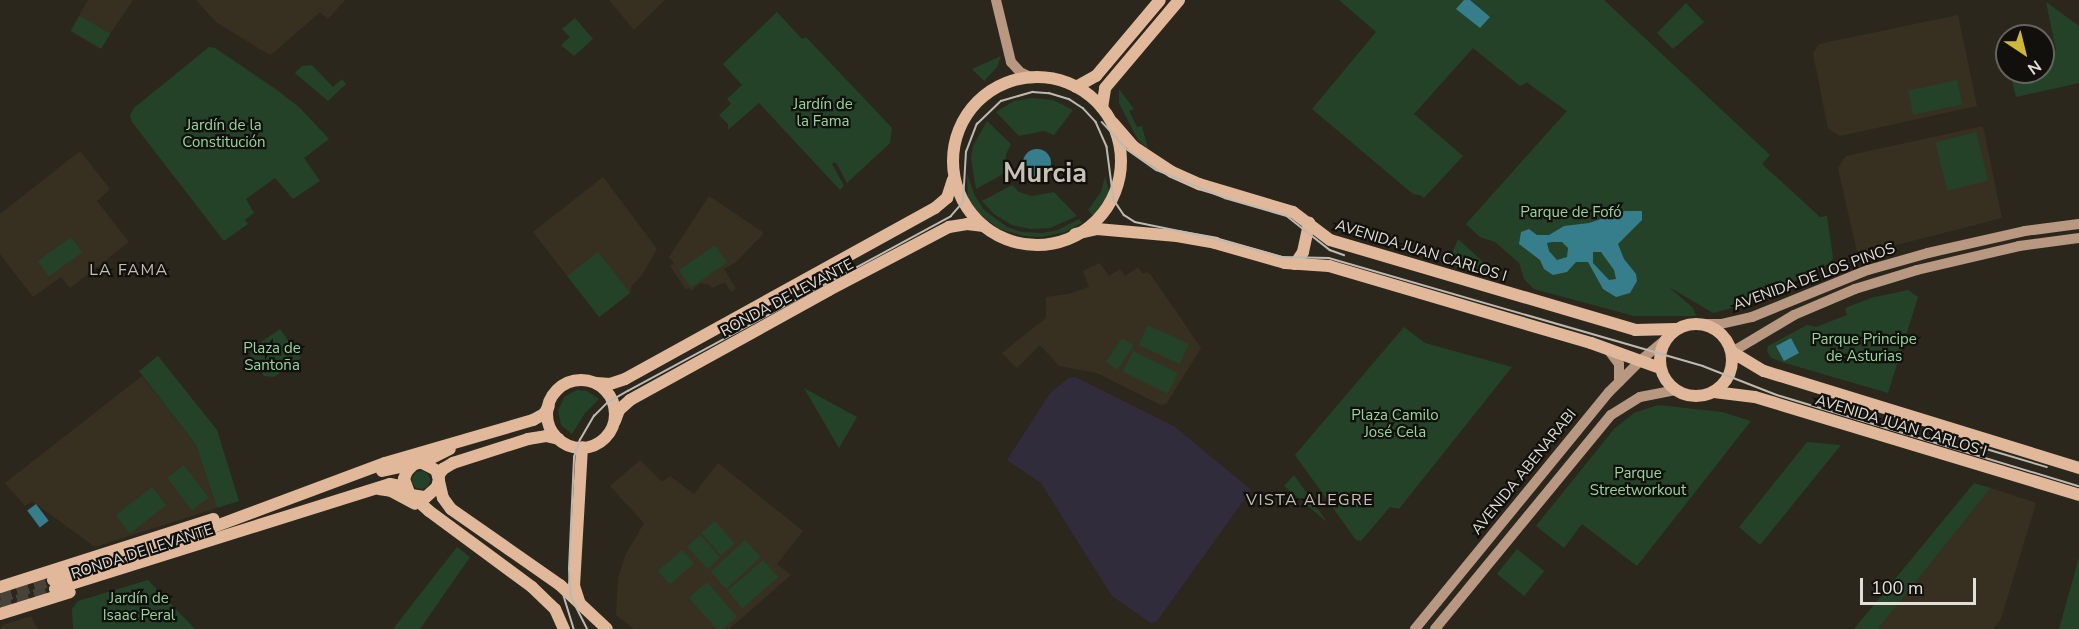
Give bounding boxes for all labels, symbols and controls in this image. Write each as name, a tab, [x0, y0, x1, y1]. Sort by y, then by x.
north arrow	[1995, 24, 2055, 84]
text: N	[2023, 55, 2045, 80]
park label: Jardín de la Fama	[793, 95, 853, 130]
park label: Jardín de la Constitución	[182, 116, 266, 151]
district label: Murcia	[1003, 158, 1087, 190]
park label: Parque de Fofó	[1520, 204, 1622, 222]
street label: AVENIDA JUAN CARLOS I	[1333, 216, 1509, 286]
street label: AVENIDA DE LOS PINOS	[1731, 239, 1897, 315]
street label: RONDA DE LEVANTE	[717, 255, 857, 341]
district label: LA FAMA	[89, 260, 169, 280]
park label: Parque Principe de Asturias	[1811, 330, 1917, 365]
park label: Plaza de Santoña	[243, 339, 301, 374]
street label: AVENIDA JUAN CARLOS I	[1813, 391, 1989, 461]
park label: Plaza Camilo José Cela	[1351, 406, 1439, 441]
street label: AVENIDA ABENARABI	[1468, 406, 1580, 538]
park label: Parque Streetworkout	[1590, 464, 1686, 499]
district label: VISTA ALEGRE	[1246, 490, 1374, 510]
street label: RONDA DE LEVANTE	[69, 521, 215, 583]
scale bar	[1863, 566, 1978, 604]
text: 100 m	[1871, 576, 1923, 600]
park label: Jardín de Isaac Peral	[103, 589, 175, 624]

